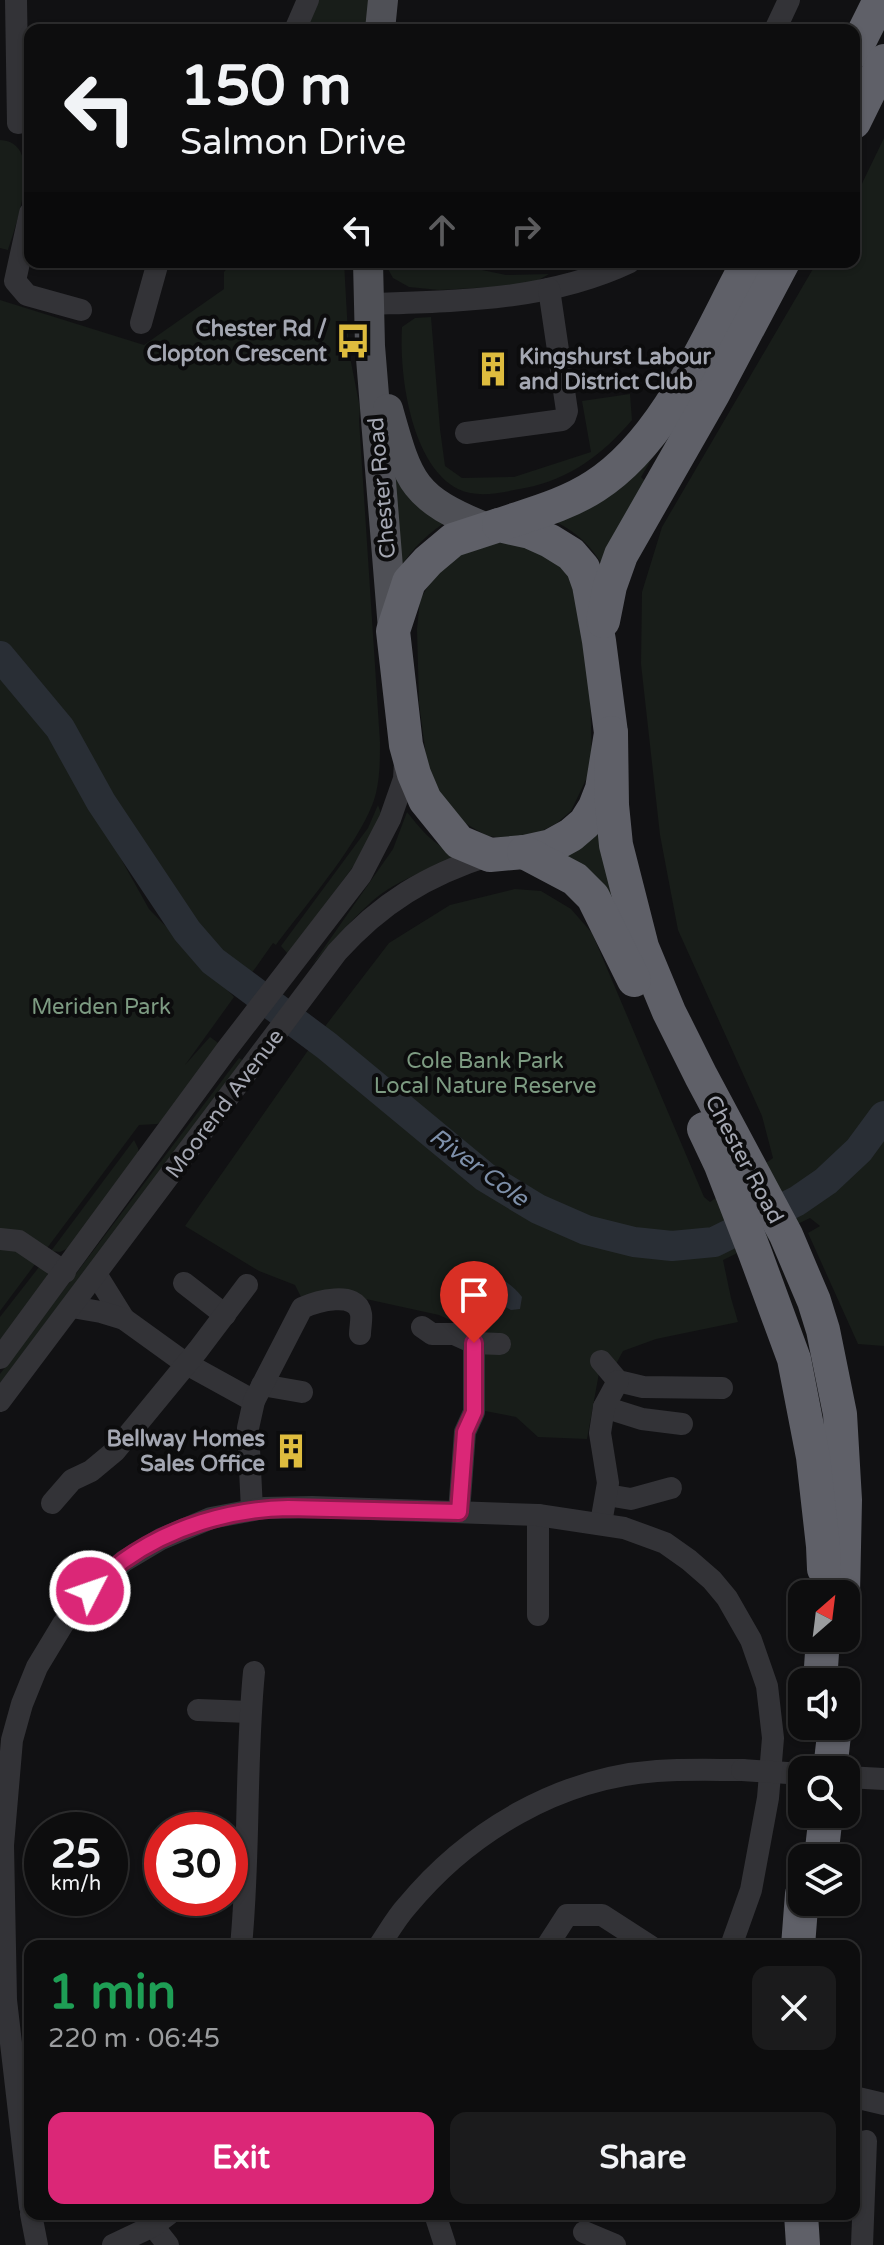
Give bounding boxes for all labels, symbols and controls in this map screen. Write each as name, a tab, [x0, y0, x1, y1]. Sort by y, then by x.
text: 150 m	[180, 53, 351, 120]
icon: left	[48, 56, 152, 160]
text: Salmon Drive	[180, 121, 406, 164]
icon: left	[336, 208, 380, 252]
icon: ahead	[420, 208, 464, 252]
icon: right	[504, 208, 548, 252]
place label: Chester Rd / Clopton Crescent	[146, 316, 328, 367]
bus stop icon: Chester Rd / Clopton Crescent	[334, 322, 372, 360]
place label: Kingshurst Labour and District Club	[519, 344, 711, 395]
building icon: Kingshurst Labour and District Club	[474, 350, 512, 388]
street label: Chester Road	[363, 416, 401, 560]
park label: Meriden Park	[31, 994, 171, 1020]
street label: Moorend Avenue	[160, 1024, 289, 1183]
park label: Cole Bank Park Local Nature Reserve	[374, 1048, 596, 1099]
street label: Chester Road	[699, 1091, 789, 1228]
water label: River Cole	[424, 1122, 535, 1214]
pin	[440, 1261, 508, 1343]
icon: arrive	[452, 1273, 496, 1317]
place label: Bellway Homes Sales Office	[107, 1426, 265, 1477]
building icon: Bellway Homes Sales Office	[272, 1432, 310, 1470]
position arrow	[48, 1549, 132, 1633]
north arrow	[788, 1580, 860, 1652]
map controls	[788, 1580, 860, 1916]
button: sound	[788, 1668, 860, 1740]
button: search	[788, 1756, 860, 1828]
speed limit sign: 30	[144, 1812, 248, 1916]
text: 25	[51, 1830, 101, 1878]
button: layers	[788, 1844, 860, 1916]
text: km/h	[51, 1872, 101, 1896]
text: 1 min	[48, 1964, 176, 2022]
button: close	[752, 1966, 836, 2050]
text: 220 m · 06:45	[48, 2023, 220, 2054]
button: Exit	[48, 2112, 434, 2204]
button: Share	[450, 2112, 836, 2204]

